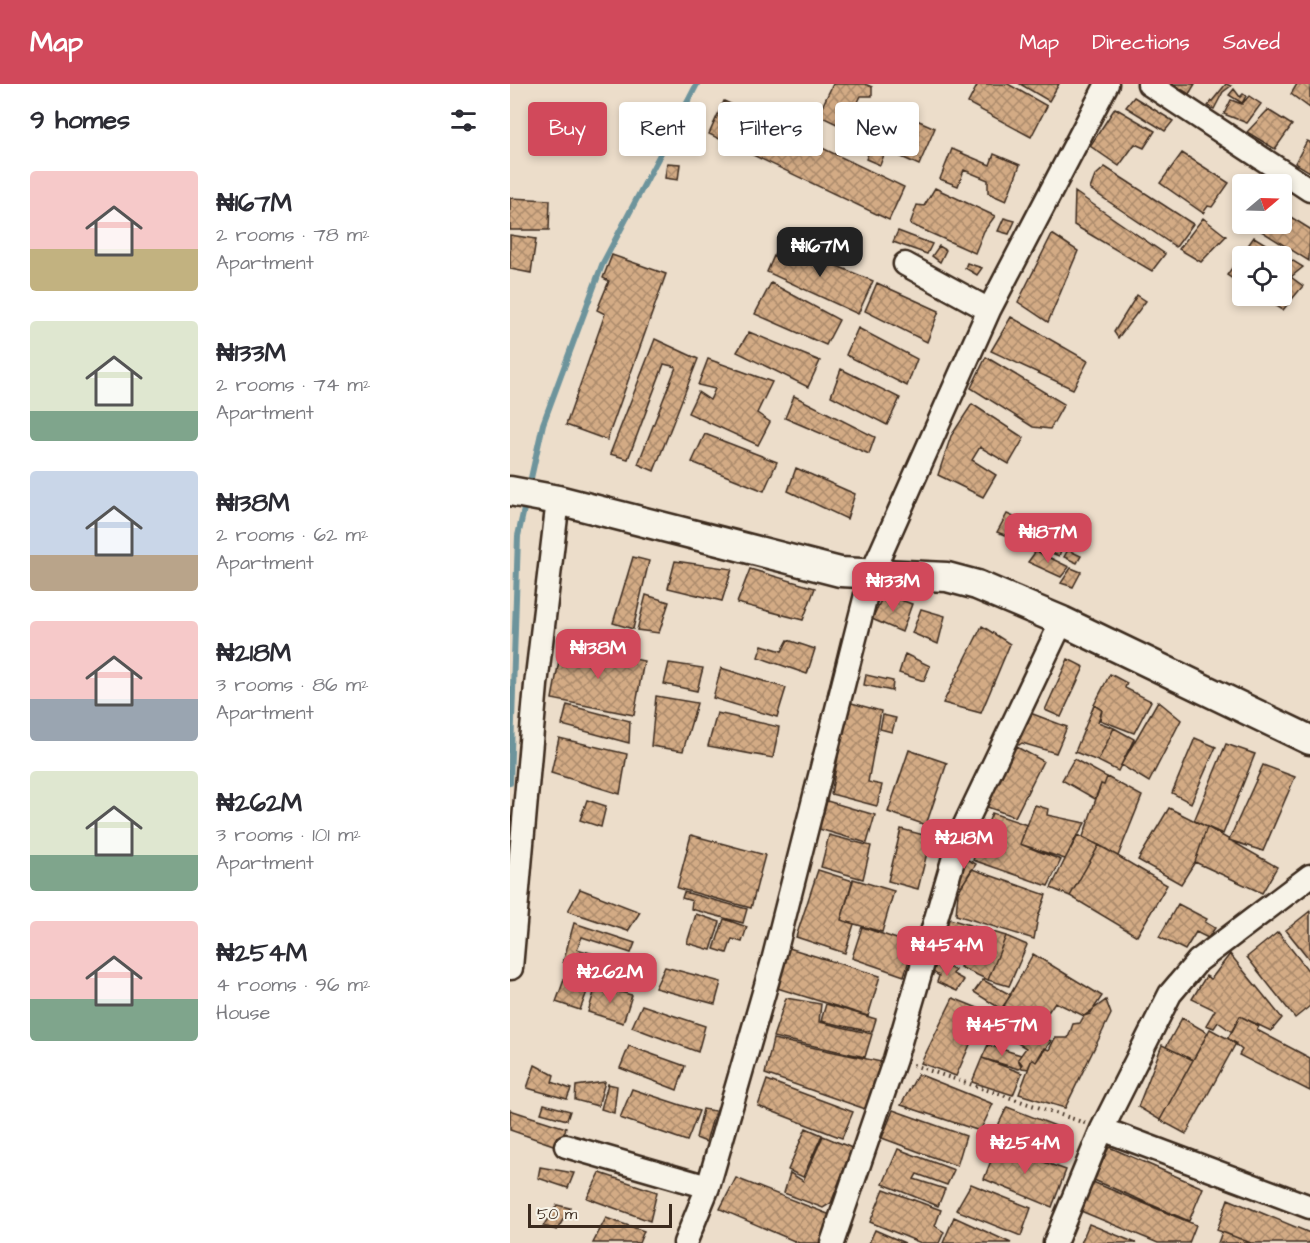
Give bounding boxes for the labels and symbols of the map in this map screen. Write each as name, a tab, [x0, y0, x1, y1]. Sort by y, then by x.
north arrow	[1232, 174, 1292, 234]
pin: ₦167M	[778, 227, 862, 278]
pin: ₦187M	[1006, 513, 1090, 564]
pin: ₦133M	[851, 562, 935, 613]
pin: ₦138M	[556, 629, 640, 680]
pin: ₦218M	[922, 819, 1006, 870]
pin: ₦454M	[905, 926, 989, 977]
pin: ₦262M	[568, 953, 652, 1004]
pin: ₦457M	[960, 1006, 1044, 1057]
pin: ₦254M	[983, 1124, 1067, 1175]
scale bar	[528, 1201, 672, 1228]

